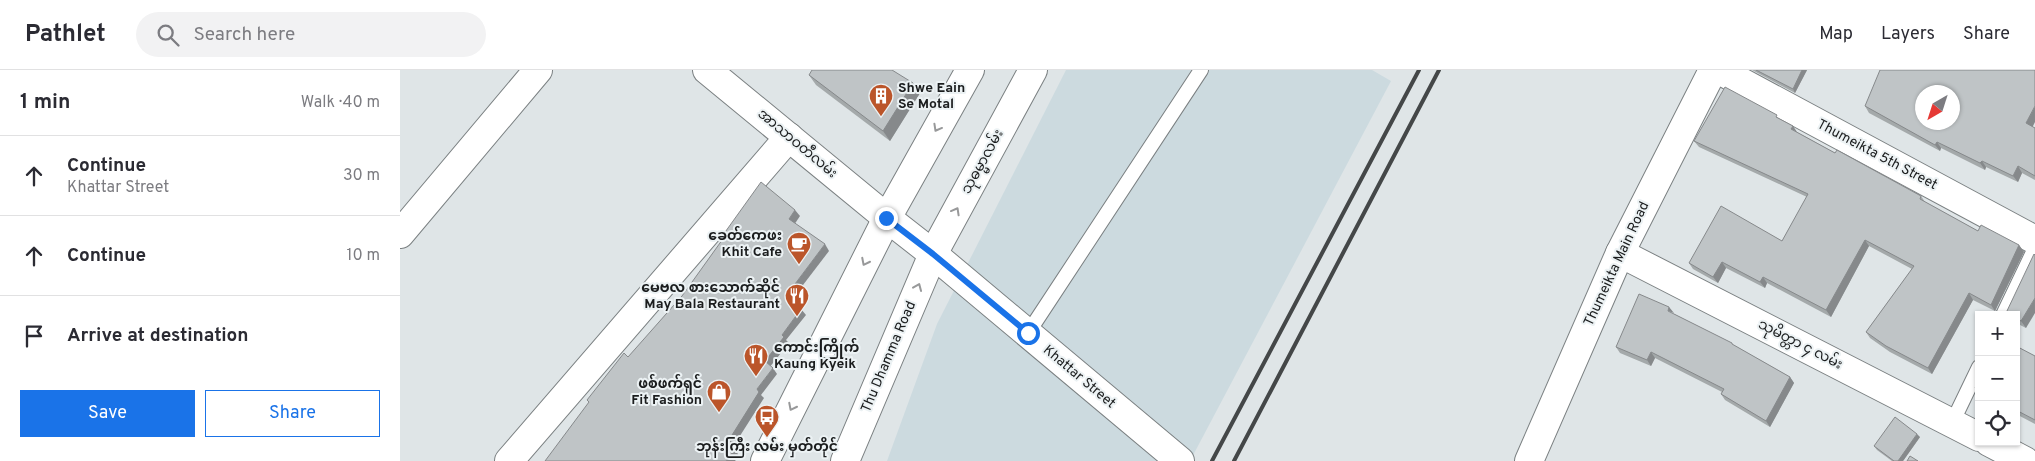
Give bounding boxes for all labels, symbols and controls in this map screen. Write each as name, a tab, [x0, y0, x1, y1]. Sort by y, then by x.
search box	[136, 12, 486, 57]
text: Pathlet	[25, 20, 106, 50]
icon: search	[154, 21, 182, 49]
text: Search here	[194, 23, 295, 47]
text: Map	[1819, 23, 1853, 46]
text: Layers	[1881, 23, 1935, 46]
text: Share	[1963, 23, 2010, 46]
place label: Shwe Eain Se Motal	[898, 80, 965, 113]
building icon: Shwe Eain Se Motal	[868, 83, 894, 117]
north arrow	[1915, 85, 1960, 130]
text: 1 min	[20, 89, 70, 116]
text: Walk · 40 m	[301, 93, 380, 113]
street label: အာသာဝတီလမ်း	[754, 103, 842, 182]
street label: Thumeikta 5th Street	[1814, 116, 1940, 194]
one-way arrow	[933, 122, 943, 131]
street label: သုဓမ္မာလမ်း	[956, 125, 1010, 198]
text: Continue	[67, 154, 146, 178]
icon: ahead	[20, 162, 48, 190]
text: 30 m	[343, 166, 380, 186]
text: Khattar Street	[67, 178, 169, 198]
street label: Thumeikta Main Road	[1581, 199, 1653, 329]
route end	[875, 207, 898, 230]
one-way arrow	[950, 207, 960, 216]
place label: ခေတ်ကေဖး Khit Cafe	[708, 225, 782, 261]
cafe icon: ခေတ်ကေဖး Khit Cafe	[786, 231, 812, 265]
icon: ahead	[20, 242, 48, 270]
text: Continue	[67, 244, 146, 268]
text: 10 m	[346, 246, 380, 266]
one-way arrow	[861, 257, 871, 266]
place label: မေဗလ စားသောက်ဆိုင် May Bala Restaurant	[641, 277, 780, 313]
restaurant icon: မေဗလ စားသောက်ဆိုင် May Bala Restaurant	[784, 283, 810, 317]
one-way arrow	[912, 283, 923, 292]
street label: Thu Dhamma Road	[858, 299, 920, 415]
map controls	[1975, 311, 2020, 446]
button: +	[1975, 311, 2020, 356]
street label: သုမိတ္တာ ၄ လမ်း	[1754, 314, 1846, 375]
icon: arrive	[20, 322, 48, 350]
route start	[1017, 322, 1040, 345]
text: Arrive at destination	[67, 324, 248, 348]
place label: ကောင်းကြိုက် Kaung Kyeik	[774, 337, 859, 373]
street label: Khattar Street	[1039, 342, 1119, 412]
restaurant icon: ကောင်းကြိုက် Kaung Kyeik	[743, 343, 769, 377]
button: −	[1975, 356, 2020, 401]
place label: ဖစ်ဖက်ရှင် Fit Fashion	[631, 373, 702, 409]
shop icon: ဖစ်ဖက်ရှင် Fit Fashion	[706, 379, 732, 413]
button: Save	[20, 390, 195, 437]
button: Share	[205, 390, 380, 437]
button: locate	[1975, 401, 2020, 446]
one-way arrow	[788, 402, 798, 411]
bus stop icon: ဘုန်းကြီး လမ်း မှတ်တိုင်	[754, 404, 780, 438]
place label: ဘုန်းကြီး လမ်း မှတ်တိုင်	[696, 436, 838, 458]

